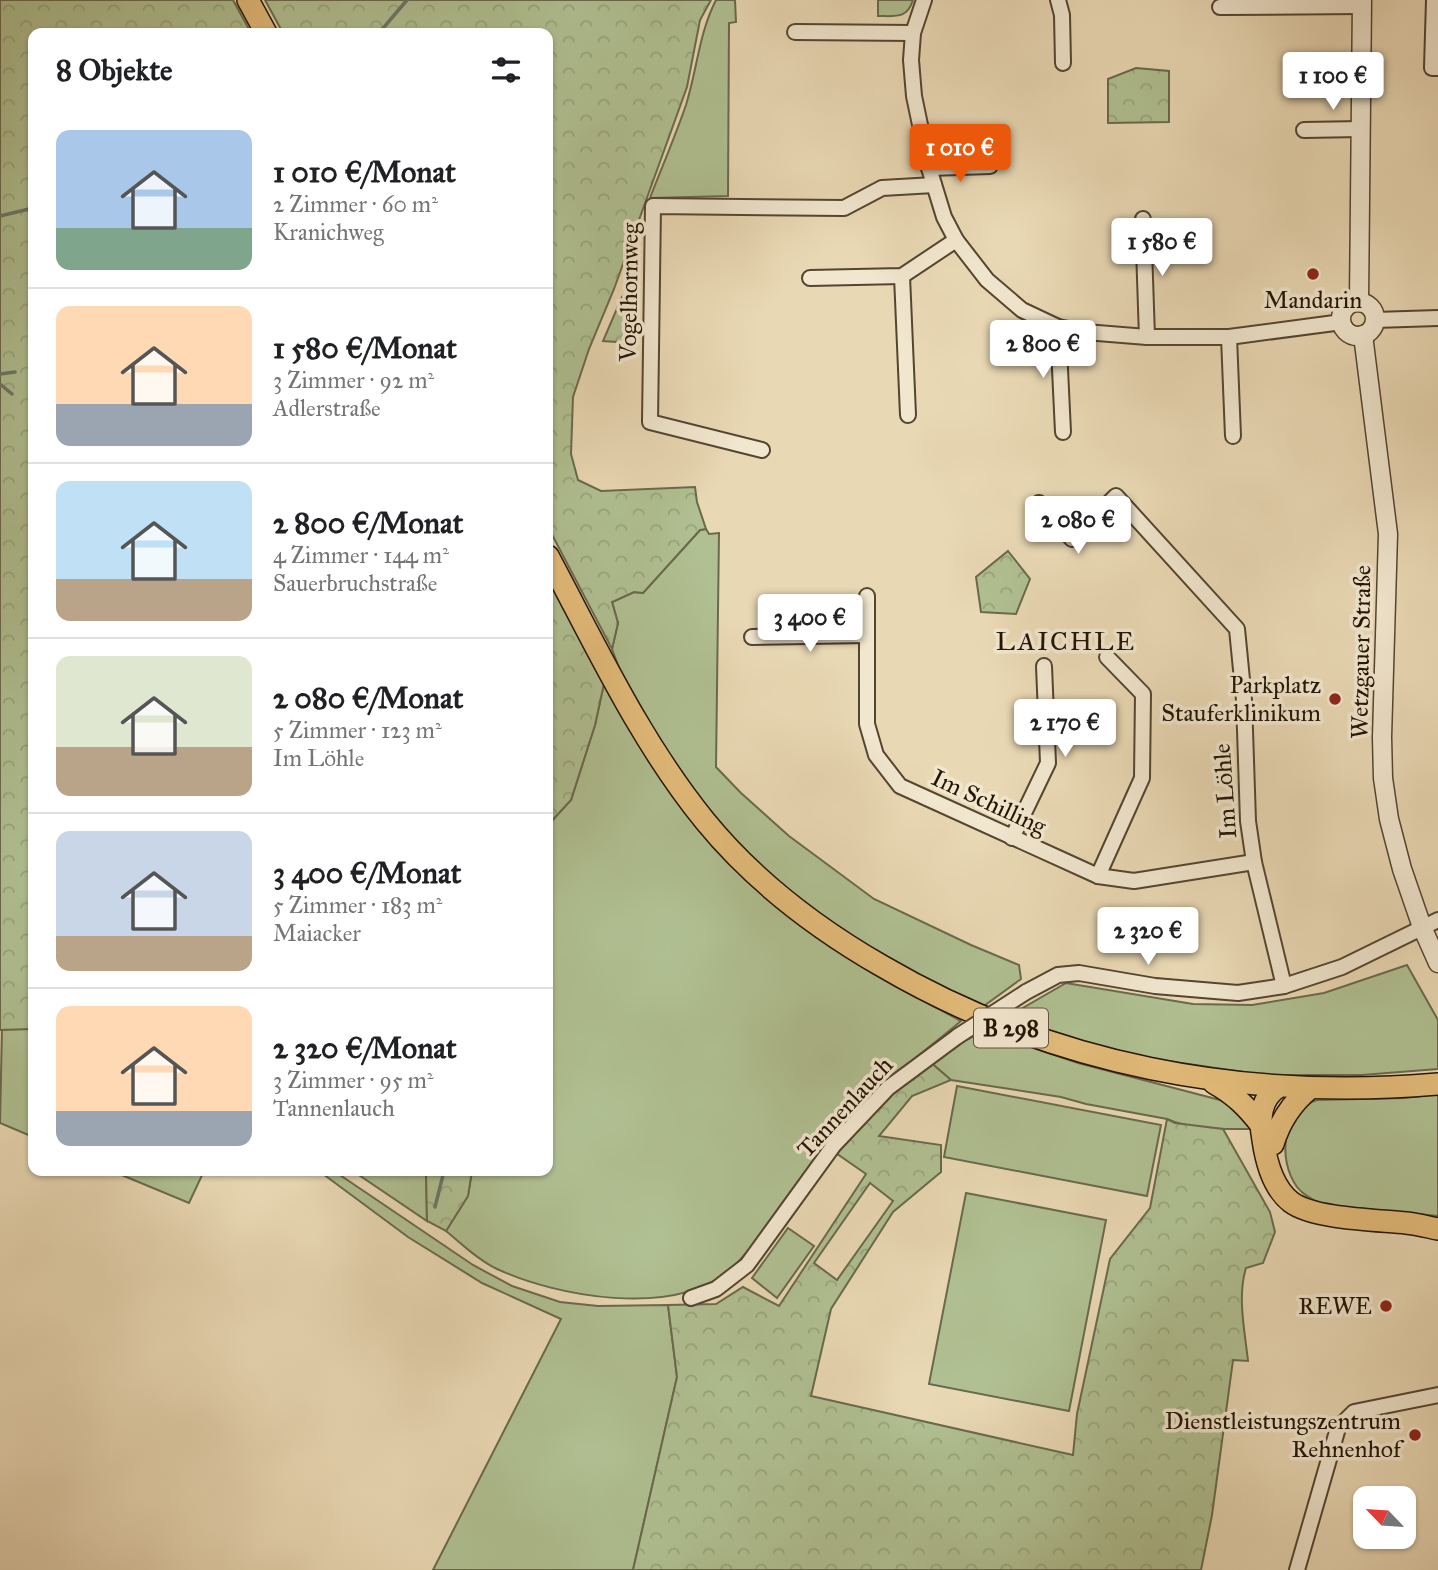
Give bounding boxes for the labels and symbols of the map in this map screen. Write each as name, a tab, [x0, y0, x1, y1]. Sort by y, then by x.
pin: 1 100 €	[1268, 52, 1398, 112]
pin: 1 010 €	[895, 124, 1025, 184]
pin: 1 580 €	[1097, 218, 1227, 278]
street label: Vogelhornweg	[613, 222, 645, 363]
marker: Mandarin	[1305, 266, 1321, 282]
place label: Mandarin	[1264, 285, 1362, 315]
pin: 2 800 €	[978, 320, 1108, 380]
pin: 2 080 €	[1013, 496, 1143, 556]
street label: Wetzgauer Straße	[1344, 565, 1378, 739]
pin: 3 400 €	[745, 594, 875, 654]
district label: LAICHLE	[996, 625, 1136, 657]
place label: Parkplatz Stauferklinikum	[1161, 670, 1321, 728]
marker: Parkplatz Stauferklinikum	[1327, 691, 1343, 707]
pin: 2 170 €	[1000, 700, 1130, 759]
street label: Im Löhle	[1207, 742, 1243, 840]
street label: Im Schilling	[927, 762, 1052, 842]
pin: 2 320 €	[1083, 908, 1213, 967]
road number: B 298	[974, 1009, 1048, 1048]
street label: Tannenlauch	[791, 1050, 899, 1164]
place label: REWE	[1298, 1291, 1372, 1321]
marker: REWE	[1378, 1298, 1394, 1314]
place label: Dienstleistungszentrum Rehnenhof	[1165, 1406, 1405, 1464]
marker: Dienstleistungszentrum Rehnenhof	[1407, 1427, 1423, 1443]
north arrow	[1353, 1486, 1416, 1549]

